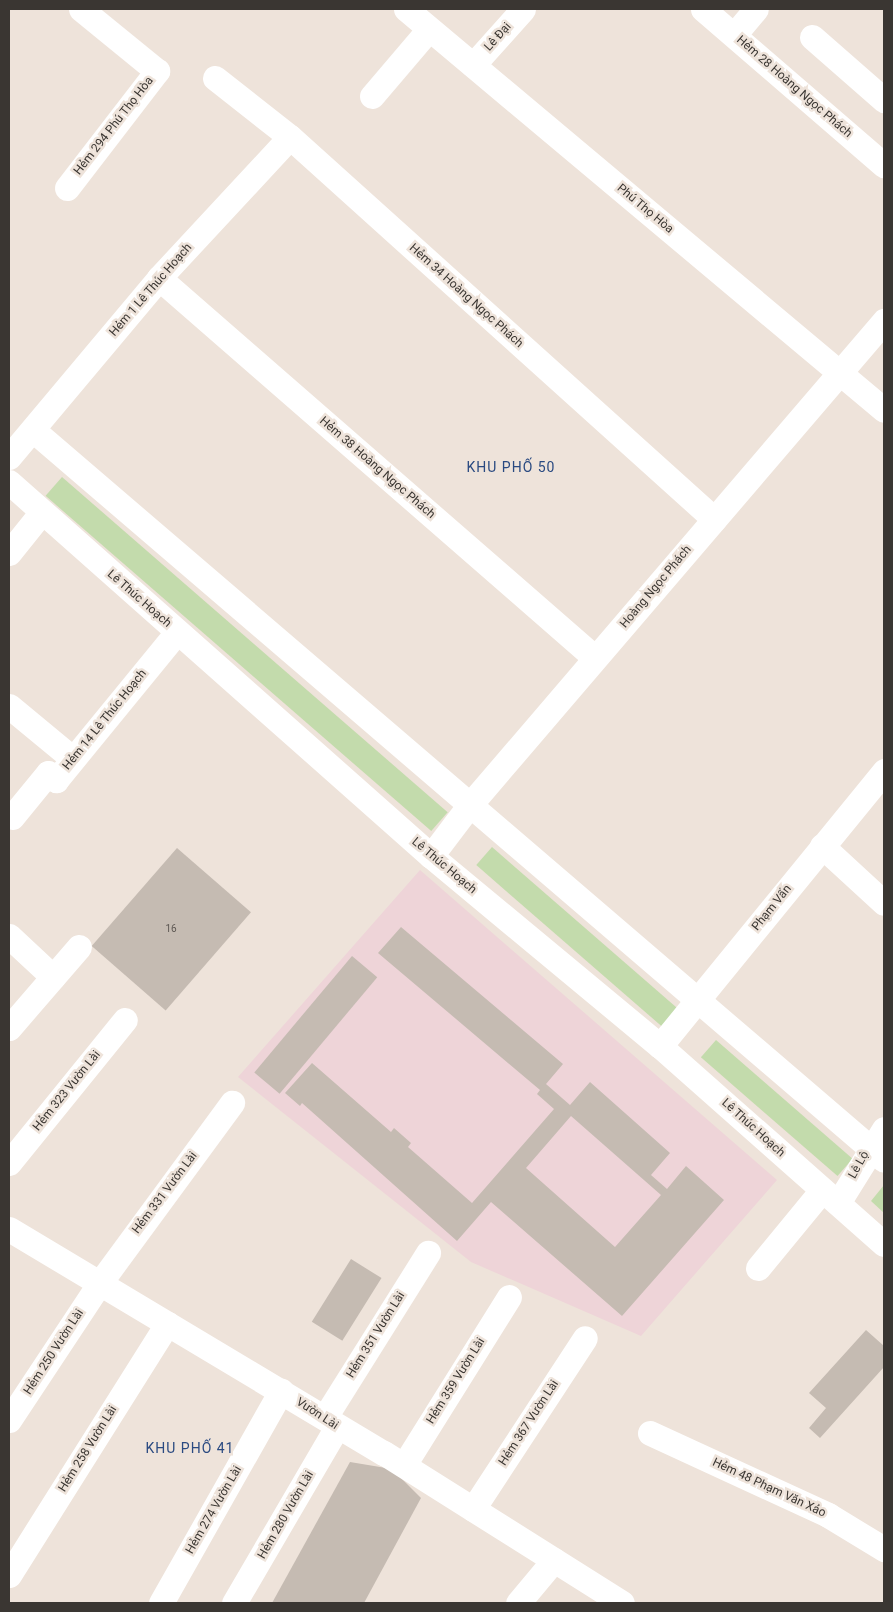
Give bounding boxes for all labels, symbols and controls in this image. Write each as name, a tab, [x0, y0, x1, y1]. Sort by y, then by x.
street label: Lê Đại	[482, 20, 514, 54]
street label: Hẻm 28 Hoàng Ngọc Phách	[733, 33, 855, 141]
street label: Hẻm 294 Phú Thọ Hòa	[71, 74, 157, 178]
street label: Phú Thọ Hòa	[614, 181, 676, 237]
street label: Hẻm 1 Lê Thúc Hoạch	[107, 241, 195, 339]
street label: Hẻm 34 Hoàng Ngọc Phách	[406, 241, 526, 351]
street label: Hẻm 38 Hoàng Ngọc Phách	[316, 414, 438, 522]
district label: KHU PHỐ 50	[465, 459, 557, 475]
street label: Hoàng Ngọc Phách	[617, 543, 695, 631]
street label: Lê Thúc Hoạch	[104, 567, 174, 631]
street label: Hẻm 14 Lê Thúc Hoạch	[60, 667, 150, 773]
street label: Lê Thúc Hoạch	[409, 835, 479, 897]
street label: Phạm Vấn	[749, 882, 795, 934]
house number: 16	[165, 923, 177, 935]
street label: Hẻm 323 Vườn Lài	[30, 1048, 104, 1134]
street label: Lê Thúc Hoạch	[718, 1096, 788, 1160]
street label: Hẻm 331 Vườn Lài	[129, 1149, 201, 1237]
street label: Lê Lộ	[846, 1149, 872, 1181]
street label: Hẻm 351 Vườn Lài	[344, 1289, 408, 1381]
street label: Hẻm 250 Vườn Lài	[21, 1307, 87, 1397]
street label: Hẻm 359 Vườn Lài	[424, 1335, 488, 1427]
street label: Hẻm 367 Vườn Lài	[496, 1378, 562, 1468]
street label: Vườn Lài	[293, 1395, 341, 1433]
street label: Hẻm 258 Vườn Lài	[56, 1403, 120, 1495]
district label: KHU PHỐ 41	[144, 1440, 236, 1456]
street label: Hẻm 48 Phạm Văn Xảo	[710, 1455, 828, 1521]
street label: Hẻm 274 Vườn Lài	[183, 1464, 245, 1556]
street label: Hẻm 280 Vườn Lài	[255, 1469, 317, 1561]

